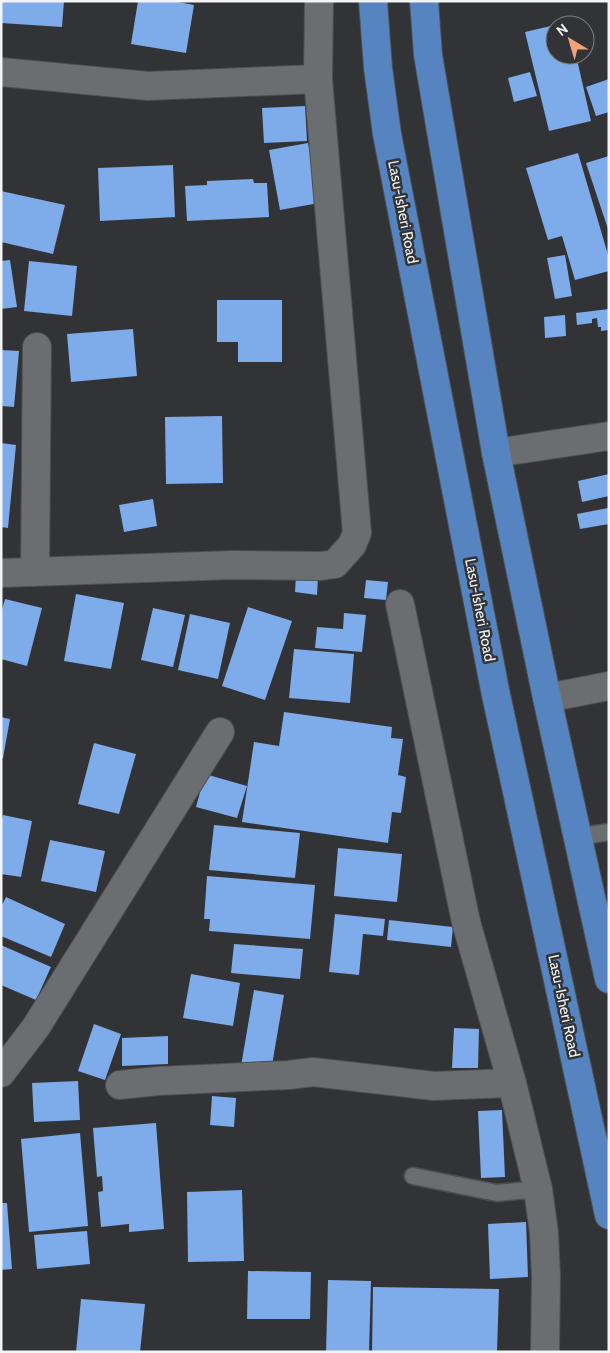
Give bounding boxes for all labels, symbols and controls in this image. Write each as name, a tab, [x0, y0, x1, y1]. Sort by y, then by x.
north arrow	[545, 15, 595, 65]
text: N	[553, 20, 571, 40]
street label: Lasu-Isheri Road	[384, 159, 422, 265]
street label: Lasu-Isheri Road	[461, 557, 499, 663]
street label: Lasu-Isheri Road	[544, 953, 584, 1059]

